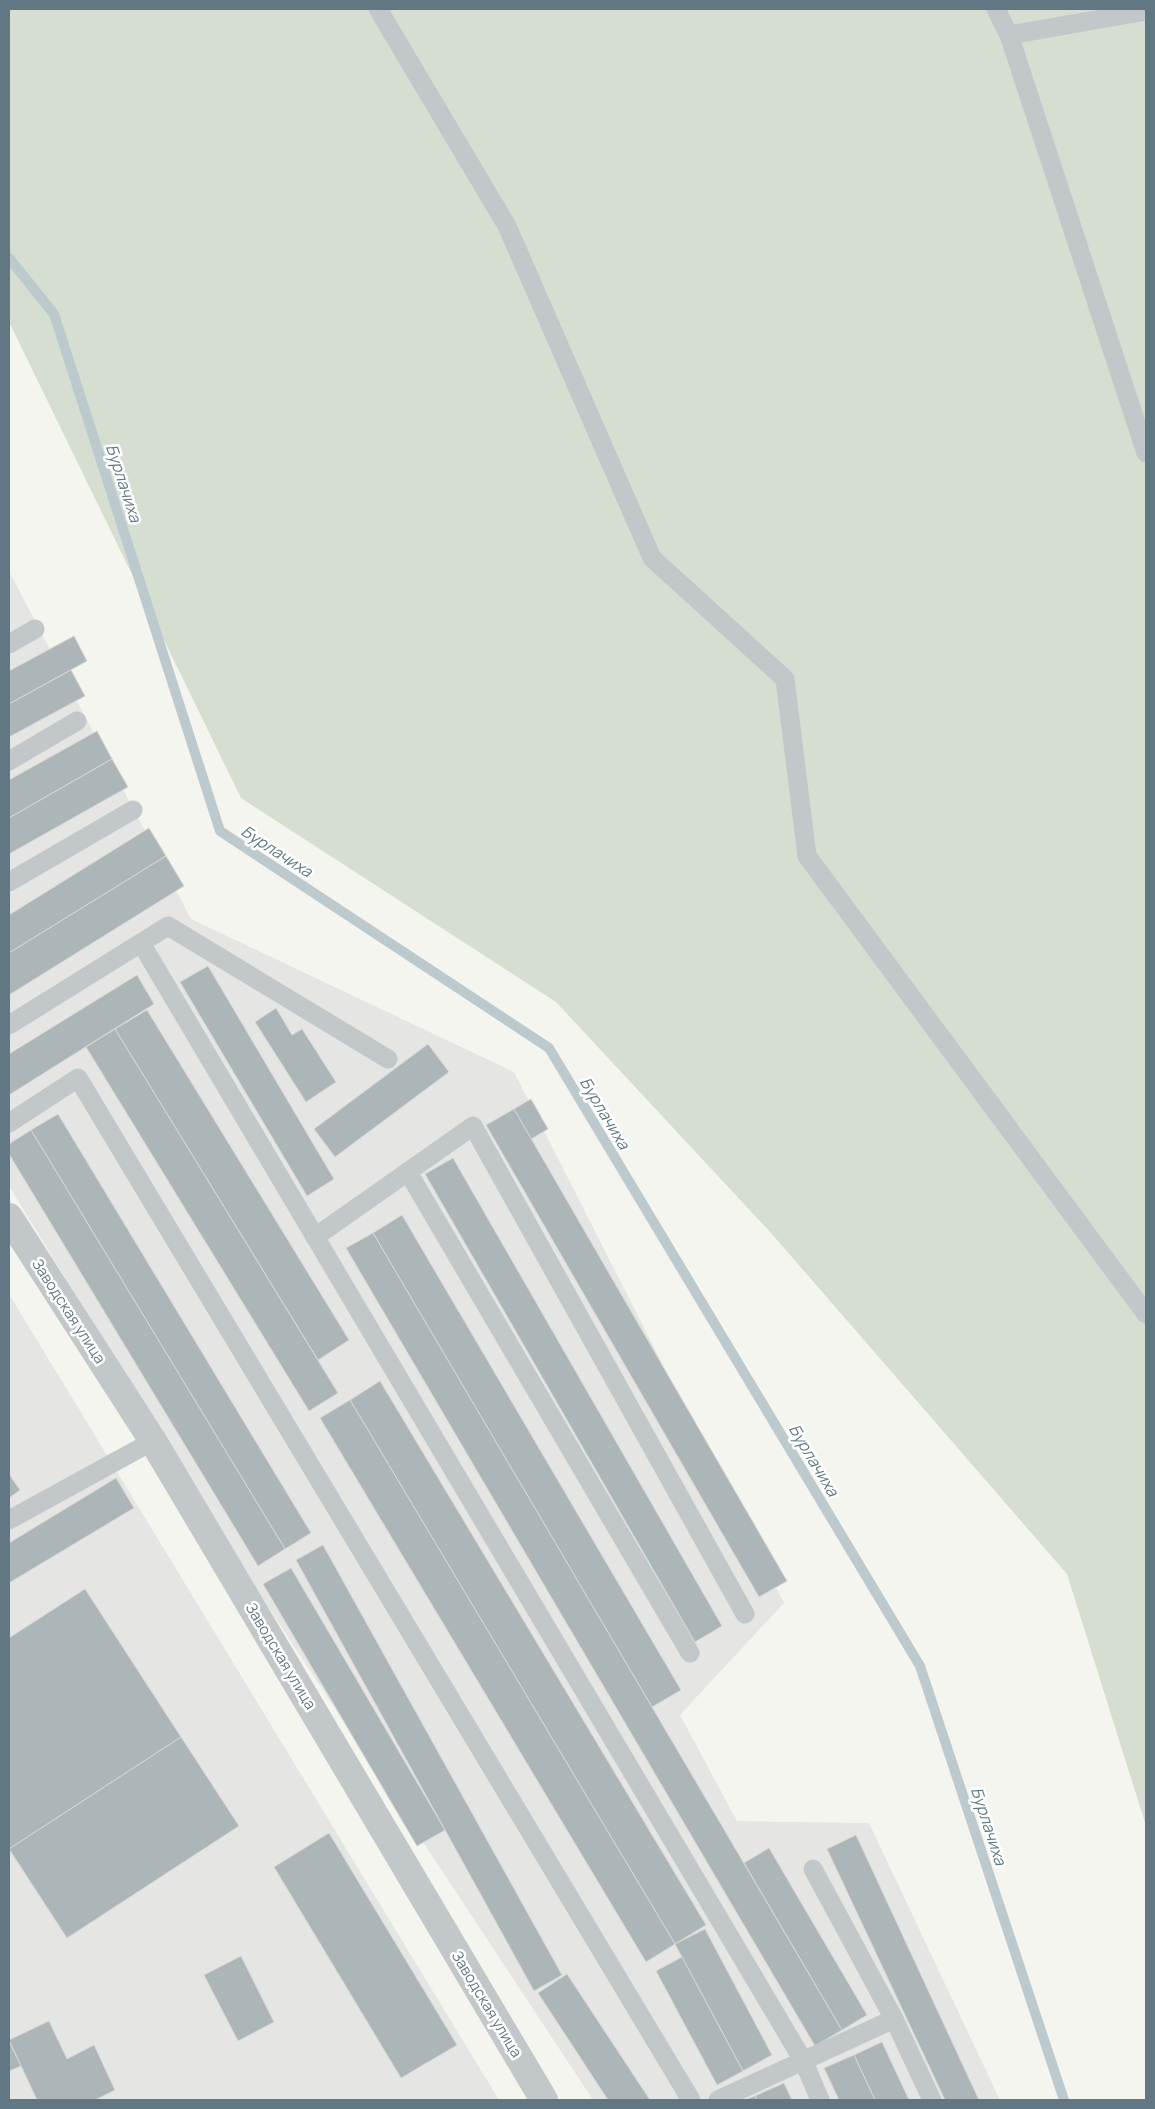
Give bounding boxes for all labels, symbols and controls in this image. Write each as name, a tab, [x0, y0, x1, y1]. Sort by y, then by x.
water label: Бурлачиха	[101, 441, 147, 526]
water label: Бурлачиха	[237, 820, 318, 883]
water label: Бурлачиха	[575, 1073, 636, 1154]
street label: Заводская улица	[27, 1255, 111, 1367]
water label: Бурлачиха	[784, 1420, 845, 1501]
street label: Заводская улица	[241, 1599, 321, 1713]
water label: Бурлачиха	[966, 1784, 1012, 1869]
street label: Заводская улица	[447, 1947, 527, 2061]

